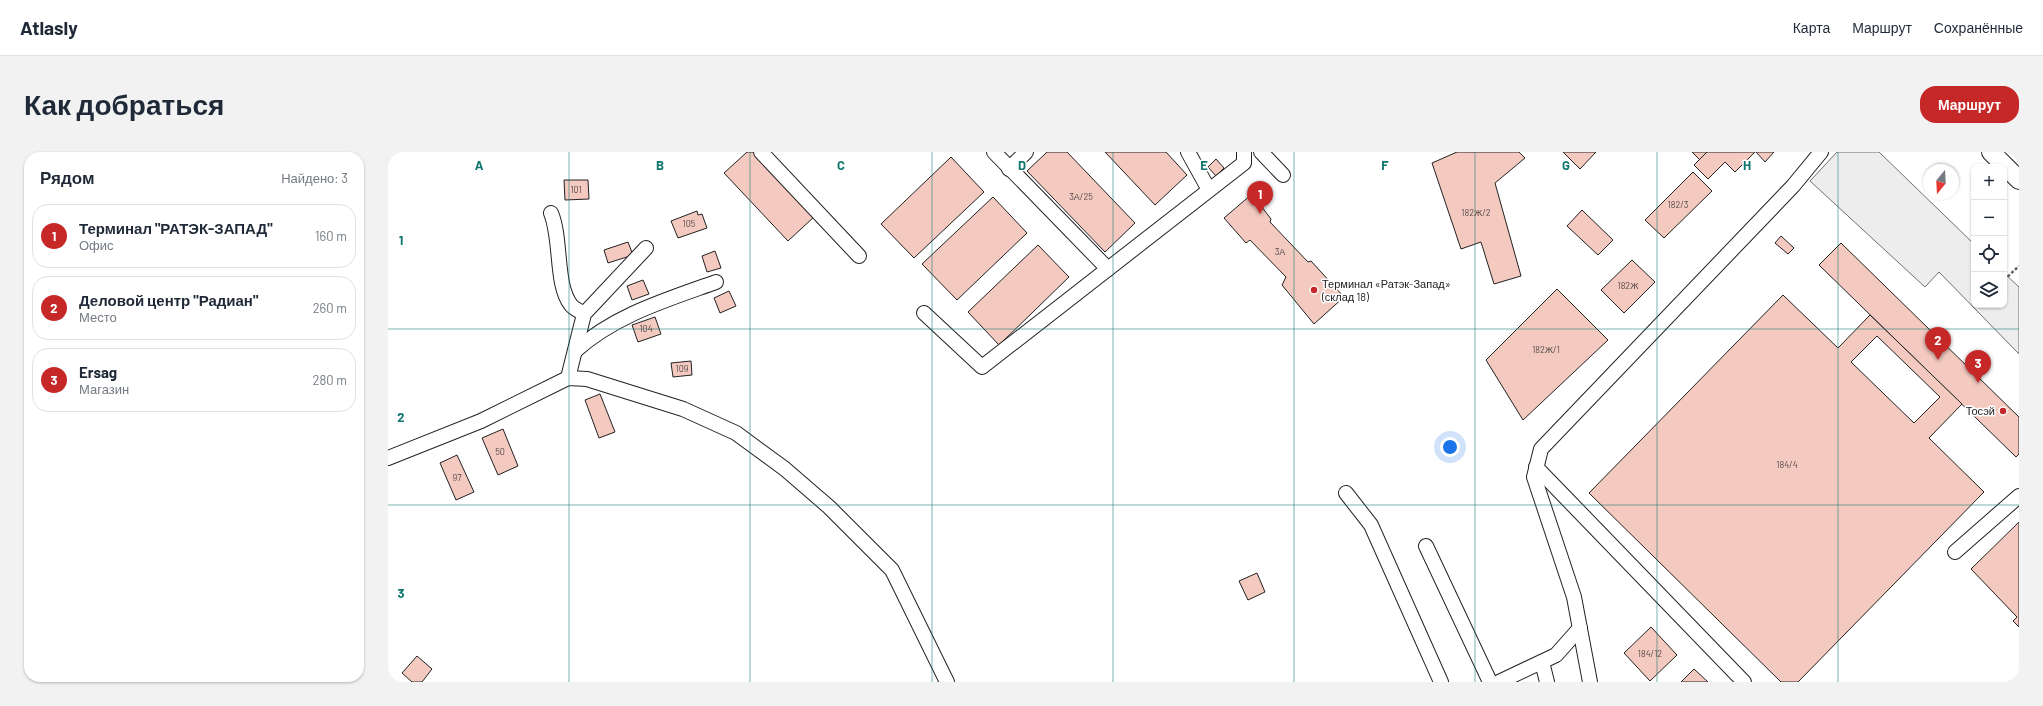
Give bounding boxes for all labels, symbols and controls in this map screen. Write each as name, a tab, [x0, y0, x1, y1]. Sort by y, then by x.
text: Atlasly	[20, 16, 78, 39]
text: Карта	[1793, 19, 1830, 36]
text: Маршрут	[1852, 19, 1912, 36]
text: Сохранённые	[1934, 19, 2023, 36]
button: Маршрут	[1920, 86, 2019, 123]
text: Как добраться	[24, 87, 224, 121]
text: A	[475, 157, 484, 173]
text: B	[656, 157, 664, 173]
text: C	[837, 157, 845, 173]
text: D	[1018, 157, 1026, 173]
text: E	[1200, 157, 1208, 173]
text: F	[1381, 157, 1389, 173]
text: G	[1562, 157, 1570, 173]
text: H	[1743, 157, 1751, 173]
north arrow	[1923, 164, 1959, 200]
map controls	[1971, 164, 2007, 308]
button: +	[1971, 164, 2007, 200]
text: Рядом	[40, 167, 95, 187]
text: Найдено: 3	[281, 170, 348, 186]
pin: 1	[1247, 181, 1273, 214]
house number: 101	[570, 184, 582, 195]
house number: 3А/25	[1069, 191, 1093, 202]
house number: 182/3	[1668, 199, 1689, 210]
button: −	[1971, 200, 2007, 236]
house number: 182Ж/2	[1461, 207, 1491, 218]
house number: 105	[683, 218, 696, 229]
text: Терминал "РАТЭК-ЗАПАД"	[79, 219, 273, 237]
text: 1	[52, 228, 56, 244]
text: 160 m	[315, 228, 347, 244]
text: 1	[399, 232, 403, 248]
button: locate	[1971, 236, 2007, 272]
text: Офис	[79, 237, 114, 253]
house number: 3А	[1275, 246, 1285, 257]
button: layers	[1971, 272, 2007, 308]
place label: Терминал «Ратэк-Запад» (склад 18)	[1321, 277, 1451, 303]
house number: 182Ж	[1618, 280, 1639, 291]
marker: Терминал «Ратэк-Запад» (склад 18)	[1309, 285, 1319, 295]
text: Деловой центр "Радиан"	[79, 291, 258, 309]
text: 2	[50, 300, 58, 316]
text: 260 m	[313, 300, 347, 316]
text: Место	[79, 309, 117, 325]
house number: 104	[639, 323, 653, 334]
pin: 2	[1925, 327, 1951, 360]
house number: 182Ж/1	[1532, 344, 1560, 355]
pin: 3	[1965, 350, 1991, 383]
text: Ersag	[79, 363, 117, 381]
house number: 109	[676, 363, 689, 374]
text: 3	[50, 372, 58, 388]
text: 280 m	[313, 372, 347, 388]
text: Магазин	[79, 381, 129, 397]
place label: Тосэй	[1966, 404, 1995, 417]
marker: Тосэй	[1998, 406, 2008, 416]
text: 2	[397, 409, 405, 425]
your location	[1440, 437, 1460, 457]
house number: 50	[495, 446, 505, 457]
house number: 184/4	[1776, 459, 1798, 470]
house number: 97	[453, 472, 462, 483]
text: 3	[397, 585, 405, 601]
house number: 184/12	[1638, 648, 1662, 659]

